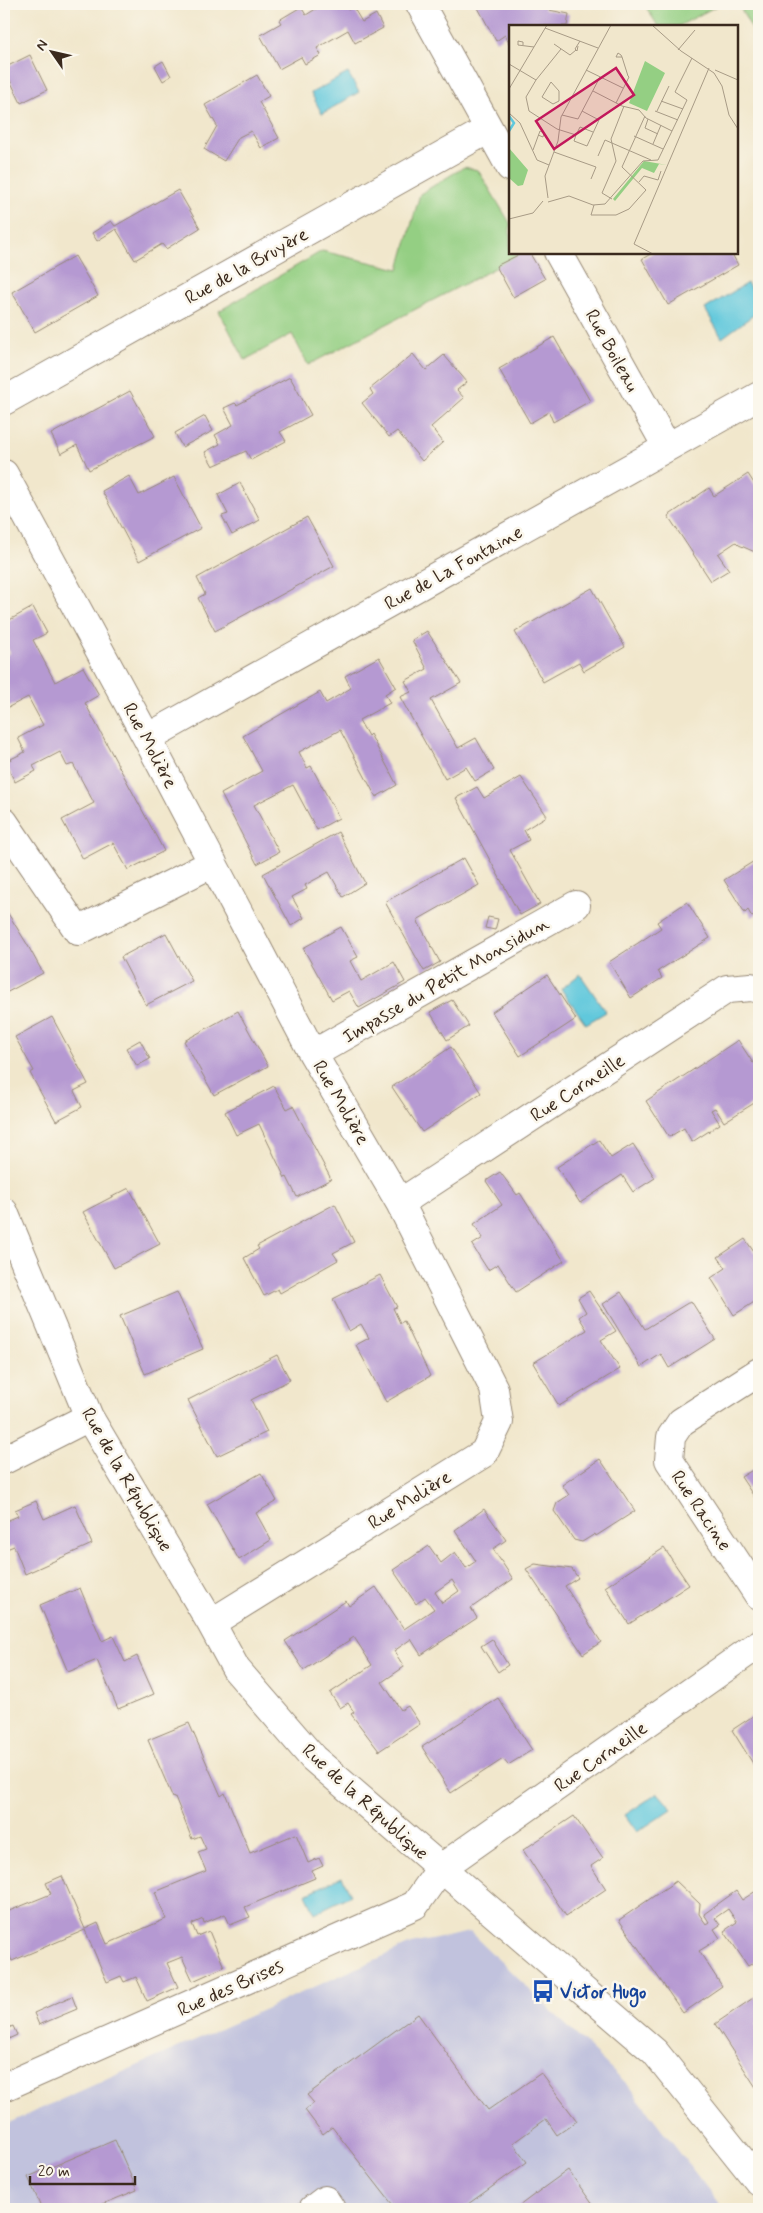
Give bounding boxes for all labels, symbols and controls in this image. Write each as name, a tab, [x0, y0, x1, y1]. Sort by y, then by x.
inset map	[509, 25, 738, 254]
north arrow	[28, 28, 78, 78]
text: N	[32, 36, 52, 54]
street label: Rue de la Bruyère	[181, 222, 313, 311]
street label: Rue Boileau	[579, 305, 645, 396]
street label: Rue de La Fontaine	[380, 520, 527, 617]
street label: Rue Molière	[117, 698, 183, 793]
street label: Impasse du Petit Monsidun	[338, 911, 553, 1050]
street label: Rue Corneille	[526, 1048, 630, 1128]
street label: Rue Molière	[306, 1056, 375, 1150]
street label: Rue de la République	[75, 1403, 178, 1556]
street label: Rue Molière	[363, 1465, 456, 1536]
street label: Rue Racine	[665, 1466, 737, 1556]
street label: Rue Corneille	[549, 1716, 652, 1799]
street label: Rue de la République	[296, 1738, 434, 1866]
street label: Rue des Brises	[174, 1954, 288, 2023]
bus stop icon: Victor Hugo	[530, 1978, 556, 2004]
place label: Victor Hugo	[560, 1980, 646, 2008]
scale bar	[30, 2153, 135, 2185]
text: 20 m	[38, 2162, 70, 2182]

